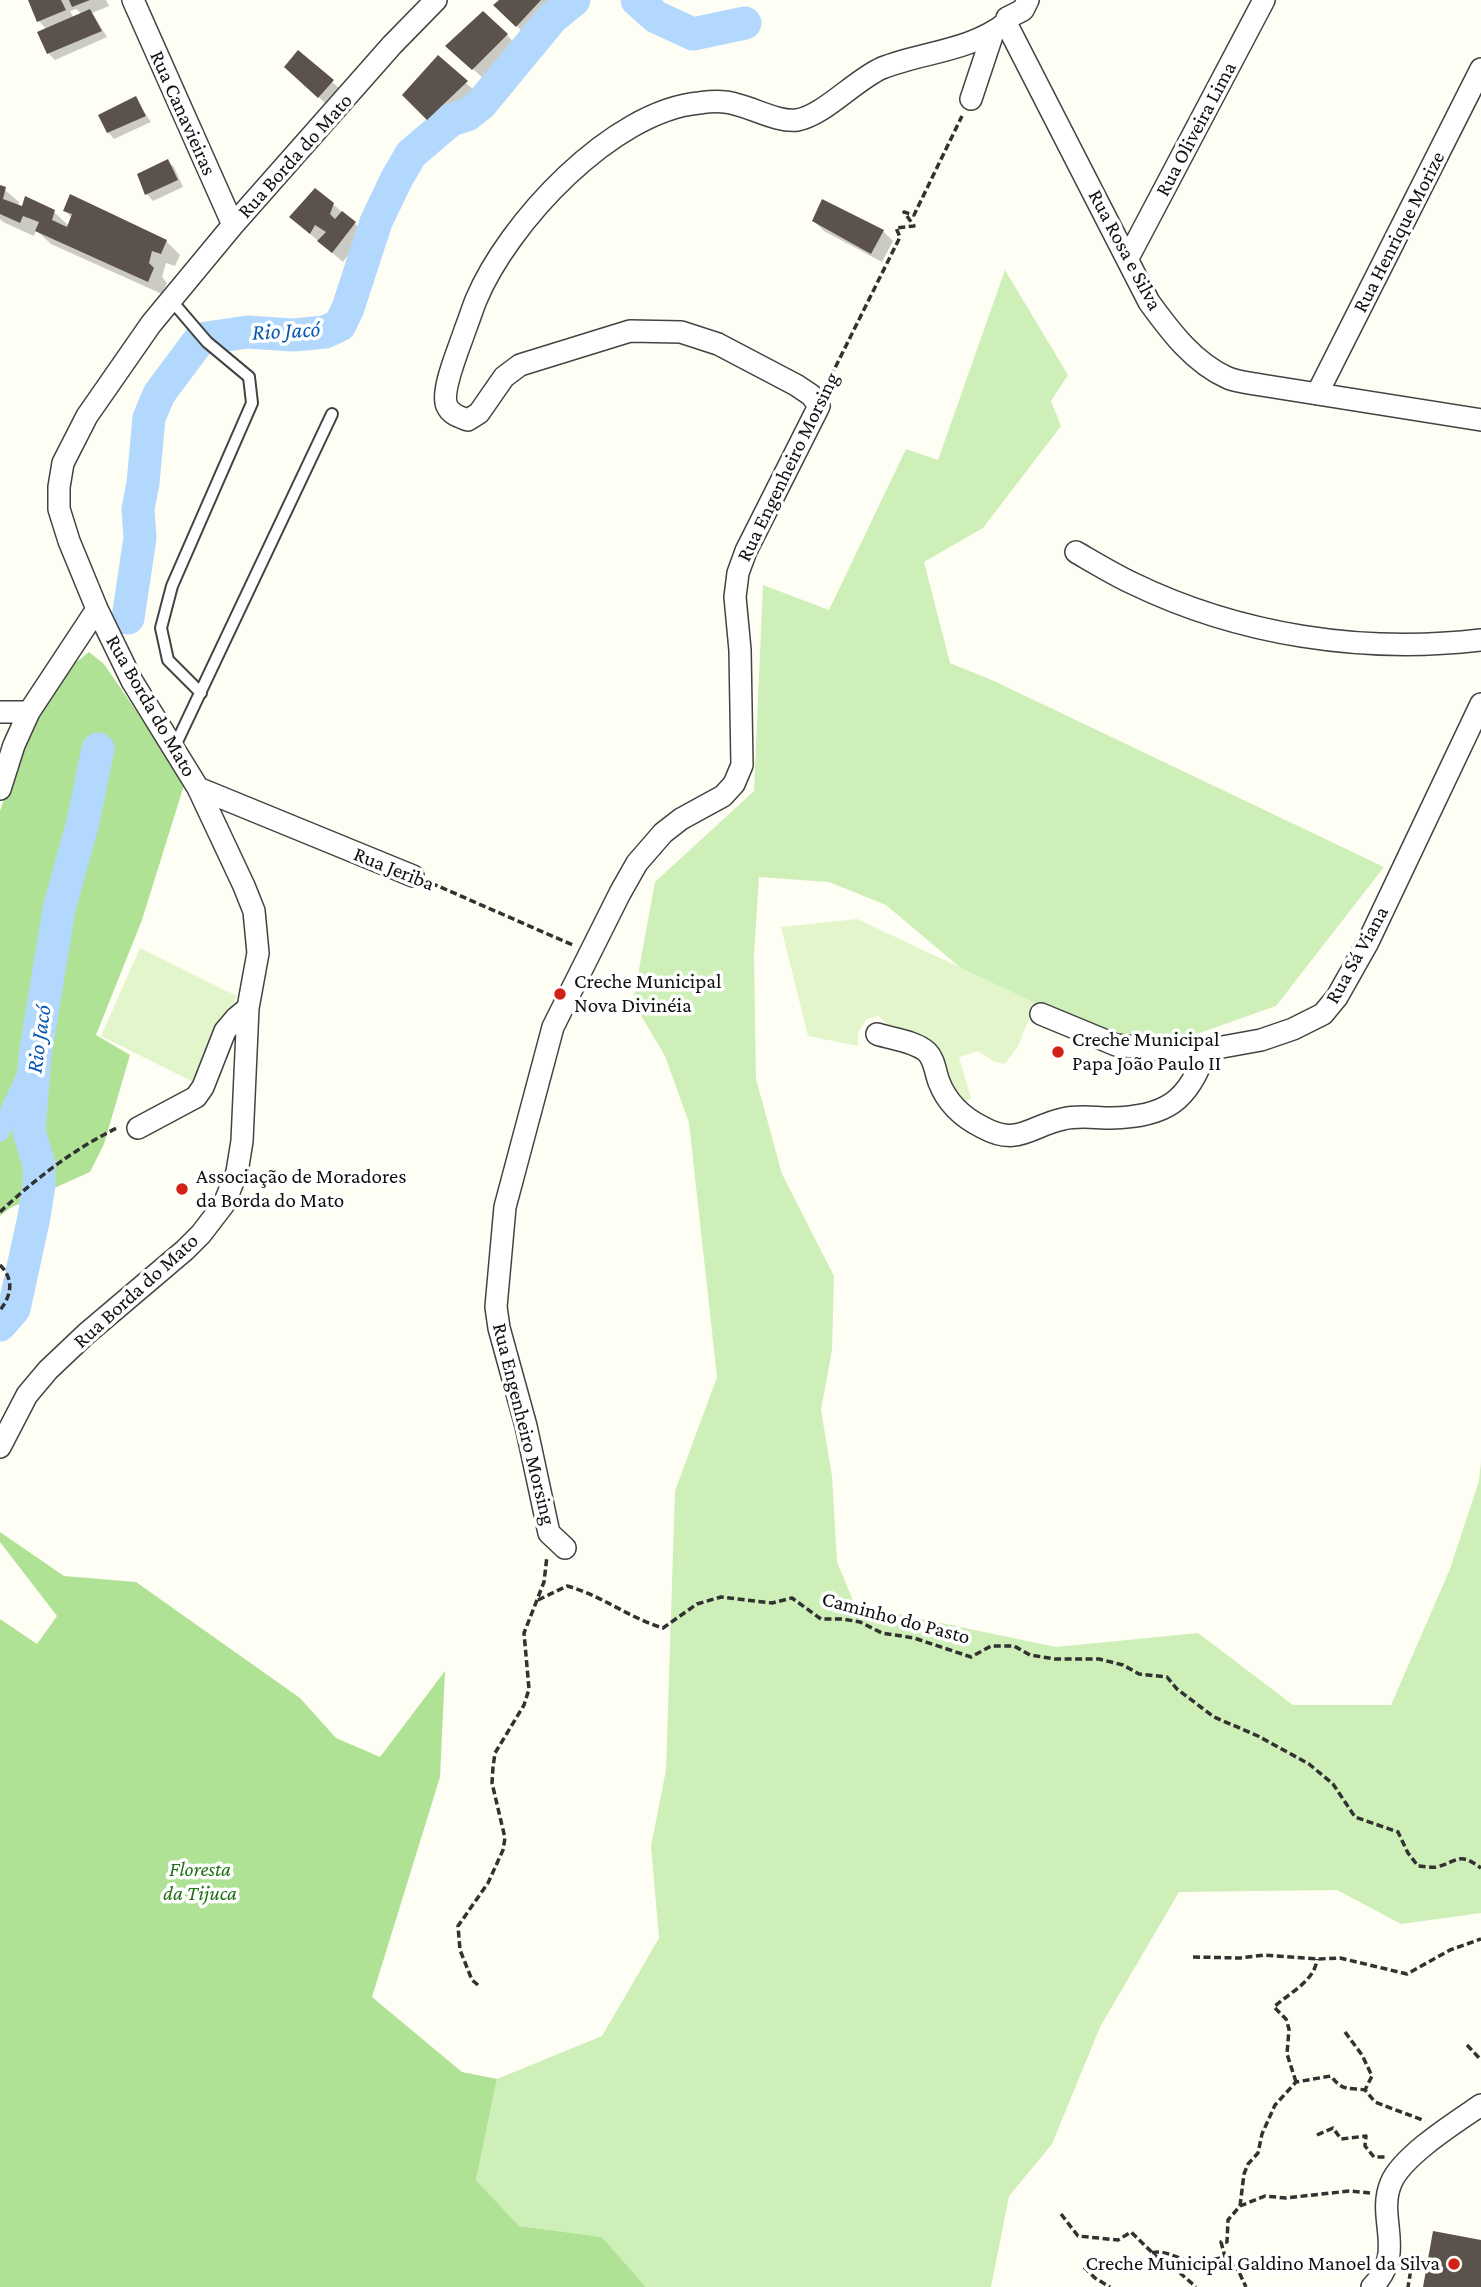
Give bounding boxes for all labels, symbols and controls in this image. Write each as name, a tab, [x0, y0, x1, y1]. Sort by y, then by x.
street label: Rua Canavieiras	[144, 47, 222, 179]
street label: Rua Oliveira Lima	[1150, 57, 1242, 201]
street label: Rua Borda do Mato	[232, 88, 358, 224]
street label: Rua Henrique Morize	[1348, 147, 1450, 317]
street label: Rua Rosa e Silva	[1083, 185, 1167, 315]
water label: Rio Jacó	[251, 315, 321, 347]
street label: Rua Engenheiro Morsing	[731, 368, 845, 566]
street label: Rua Borda do Mato	[100, 631, 202, 781]
street label: Rua Jeriba	[350, 841, 438, 897]
street label: Rua Sá Viana	[1320, 902, 1394, 1008]
place label: Creche Municipal Nova Divinéia	[574, 969, 721, 1019]
marker: Creche Municipal Nova Divinéia	[552, 986, 568, 1002]
water label: Rio Jacó	[21, 1003, 57, 1075]
place label: Creche Municipal Papa João Paulo II	[1072, 1027, 1221, 1077]
marker: Creche Municipal Papa João Paulo II	[1050, 1044, 1066, 1060]
place label: Associação de Moradores da Borda do Mato	[196, 1164, 406, 1214]
marker: Associação de Moradores da Borda do Mato	[174, 1181, 190, 1197]
street label: Rua Borda do Mato	[68, 1228, 204, 1354]
street label: Rua Engenheiro Morsing	[487, 1320, 561, 1528]
street label: Caminho do Pasto	[819, 1586, 973, 1650]
park label: Floresta da Tijuca	[163, 1857, 237, 1907]
place label: Creche Municipal Galdino Manoel da Silva	[1086, 2251, 1440, 2277]
marker: Creche Municipal Galdino Manoel da Silva	[1446, 2256, 1462, 2272]

